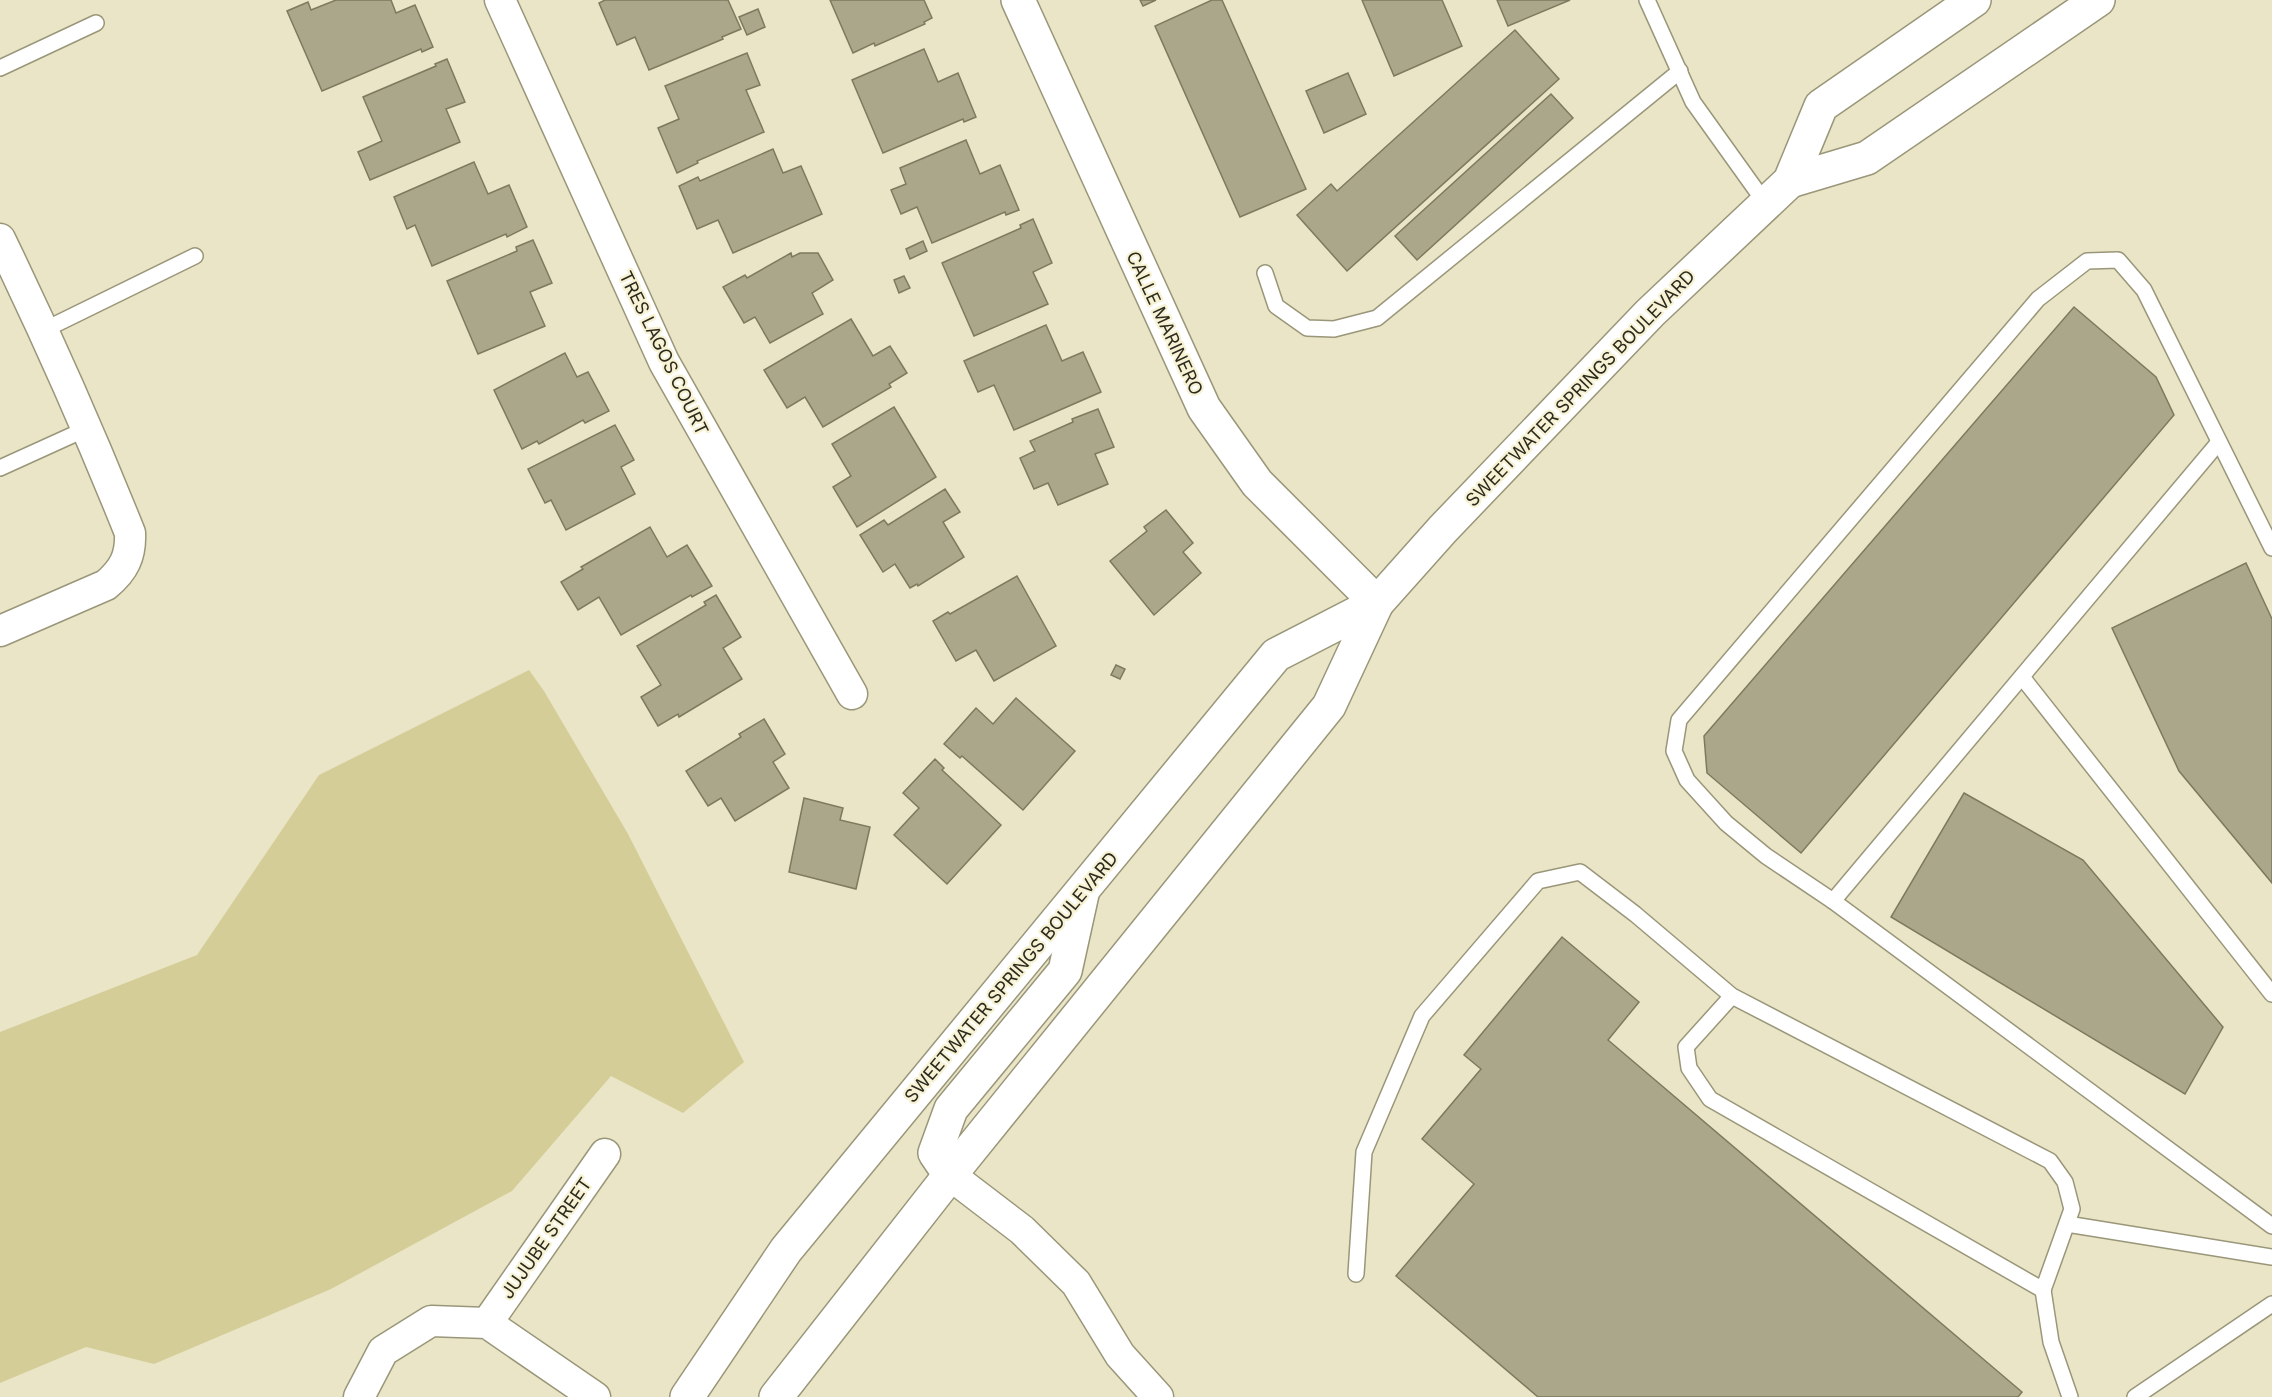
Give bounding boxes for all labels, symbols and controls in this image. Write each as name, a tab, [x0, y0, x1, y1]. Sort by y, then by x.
street label: CALLE MARINERO	[1122, 248, 1208, 398]
street label: SWEETWATER SPRINGS BOULEVARD	[1461, 265, 1699, 511]
street label: TRES LAGOS COURT	[615, 268, 713, 438]
street label: SWEETWATER SPRINGS BOULEVARD	[900, 848, 1122, 1106]
street label: JUJUBE STREET	[496, 1173, 596, 1303]

